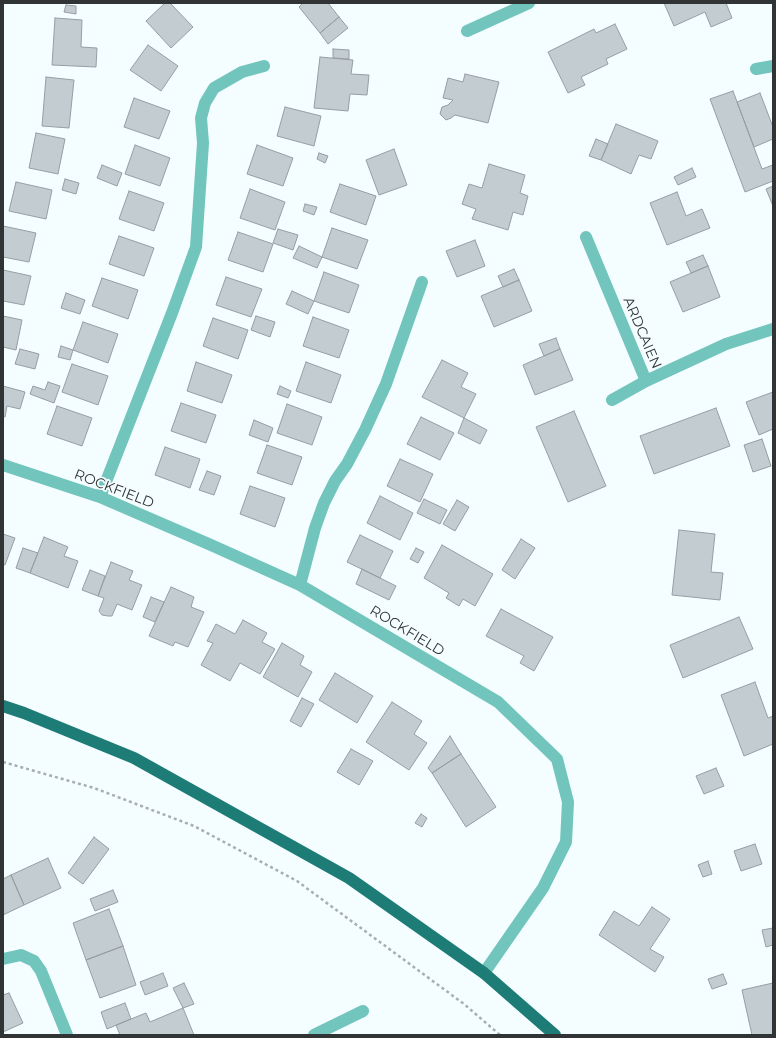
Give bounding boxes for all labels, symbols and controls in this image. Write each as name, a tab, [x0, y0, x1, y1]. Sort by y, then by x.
street label: ARDCAIEN	[619, 295, 665, 371]
street label: ROCKFIELD	[72, 466, 156, 512]
street label: ROCKFIELD	[367, 602, 447, 660]

